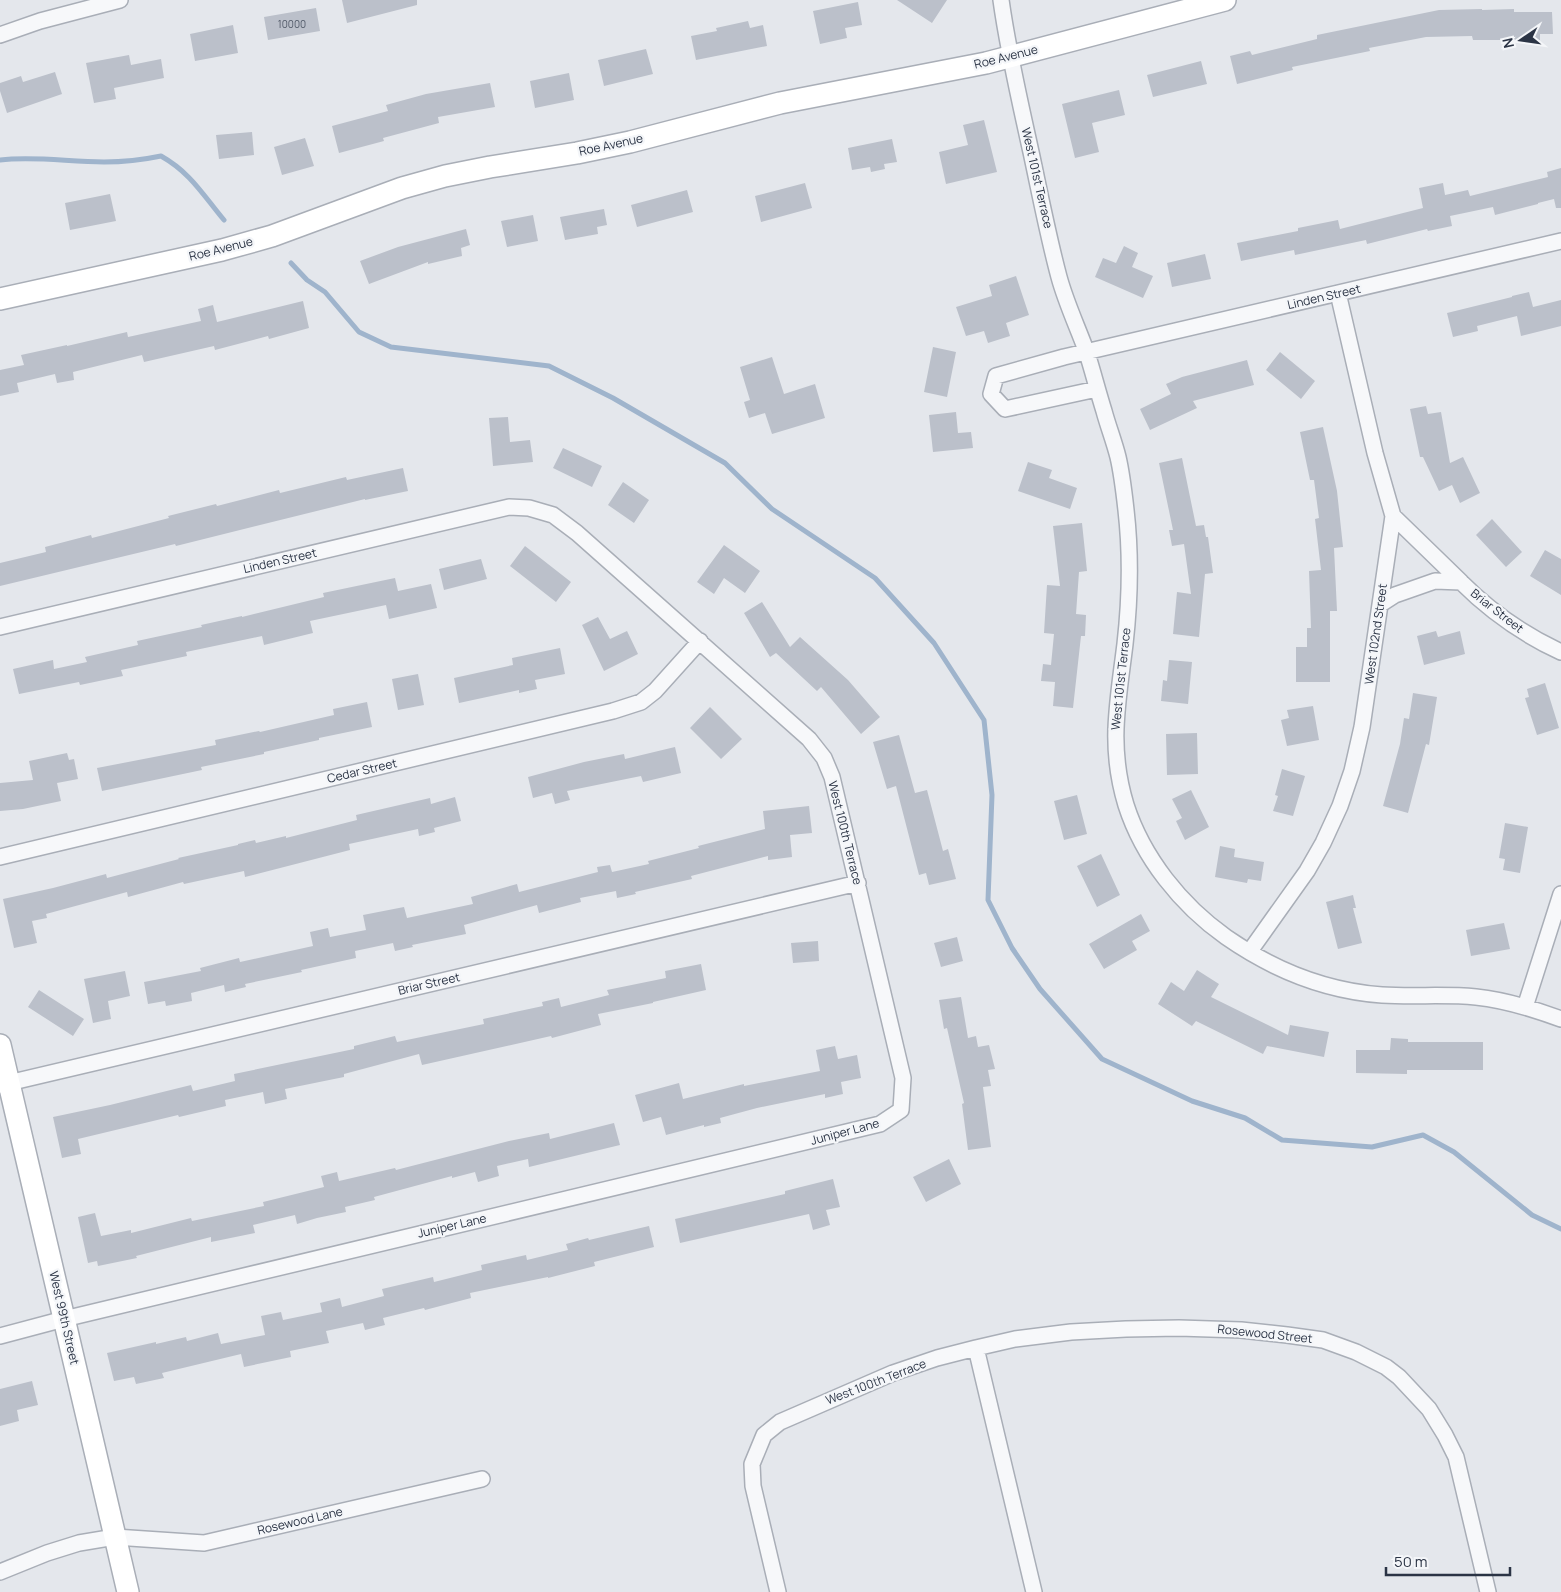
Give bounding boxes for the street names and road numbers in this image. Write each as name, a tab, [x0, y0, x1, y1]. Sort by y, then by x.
street label: Roe Avenue	[972, 40, 1040, 73]
street label: West 101st Terrace	[1018, 126, 1057, 230]
street label: Roe Avenue	[577, 129, 645, 160]
street label: Roe Avenue	[187, 232, 255, 265]
street label: Linden Street	[1286, 280, 1362, 313]
street label: Linden Street	[242, 544, 318, 577]
street label: West 102nd Street	[1360, 582, 1391, 685]
street label: Briar Street	[1467, 584, 1528, 637]
street label: West 101st Terrace	[1107, 627, 1134, 731]
street label: Cedar Street	[325, 754, 399, 787]
street label: West 100th Terrace	[824, 779, 867, 887]
street label: Briar Street	[396, 968, 462, 999]
street label: Juniper Lane	[809, 1114, 881, 1149]
street label: Juniper Lane	[416, 1209, 488, 1242]
street label: West 99th Street	[45, 1269, 84, 1367]
street label: Rosewood Street	[1217, 1320, 1314, 1347]
street label: West 100th Terrace	[823, 1355, 929, 1409]
street label: Rosewood Lane	[255, 1502, 344, 1539]

